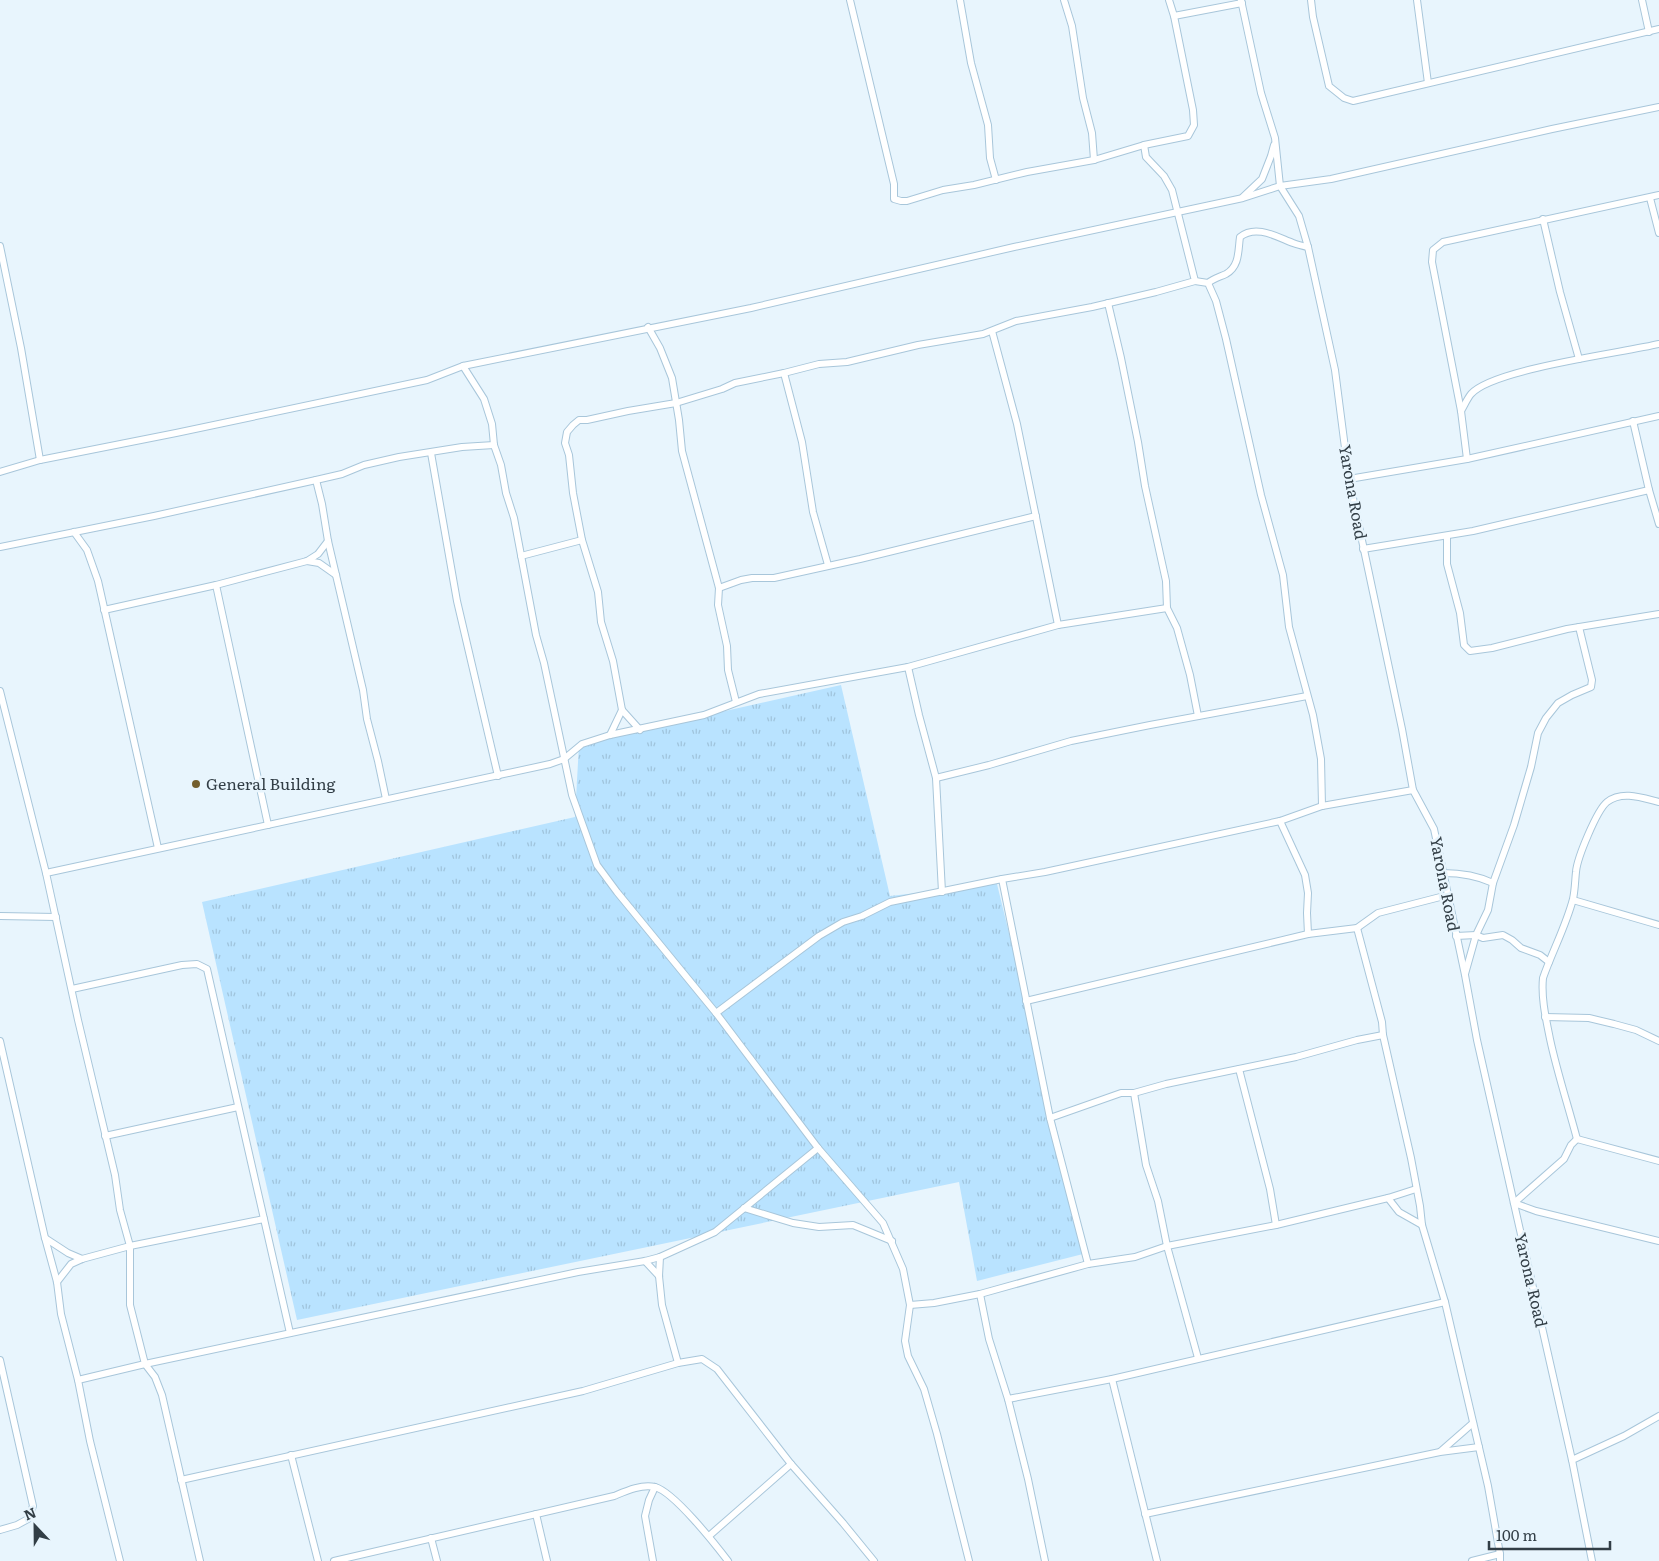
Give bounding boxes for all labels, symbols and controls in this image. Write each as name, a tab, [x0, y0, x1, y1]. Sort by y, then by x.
street label: Yarona Road	[1334, 442, 1374, 541]
place label: General Building	[206, 771, 335, 795]
marker: General Building	[190, 778, 202, 790]
street label: Yarona Road	[1425, 834, 1467, 934]
street label: Yarona Road	[1509, 1230, 1555, 1330]
north arrow	[10, 1501, 60, 1551]
text: N	[21, 1501, 39, 1524]
scale bar	[1489, 1518, 1610, 1550]
text: 100 m	[1496, 1523, 1537, 1546]

